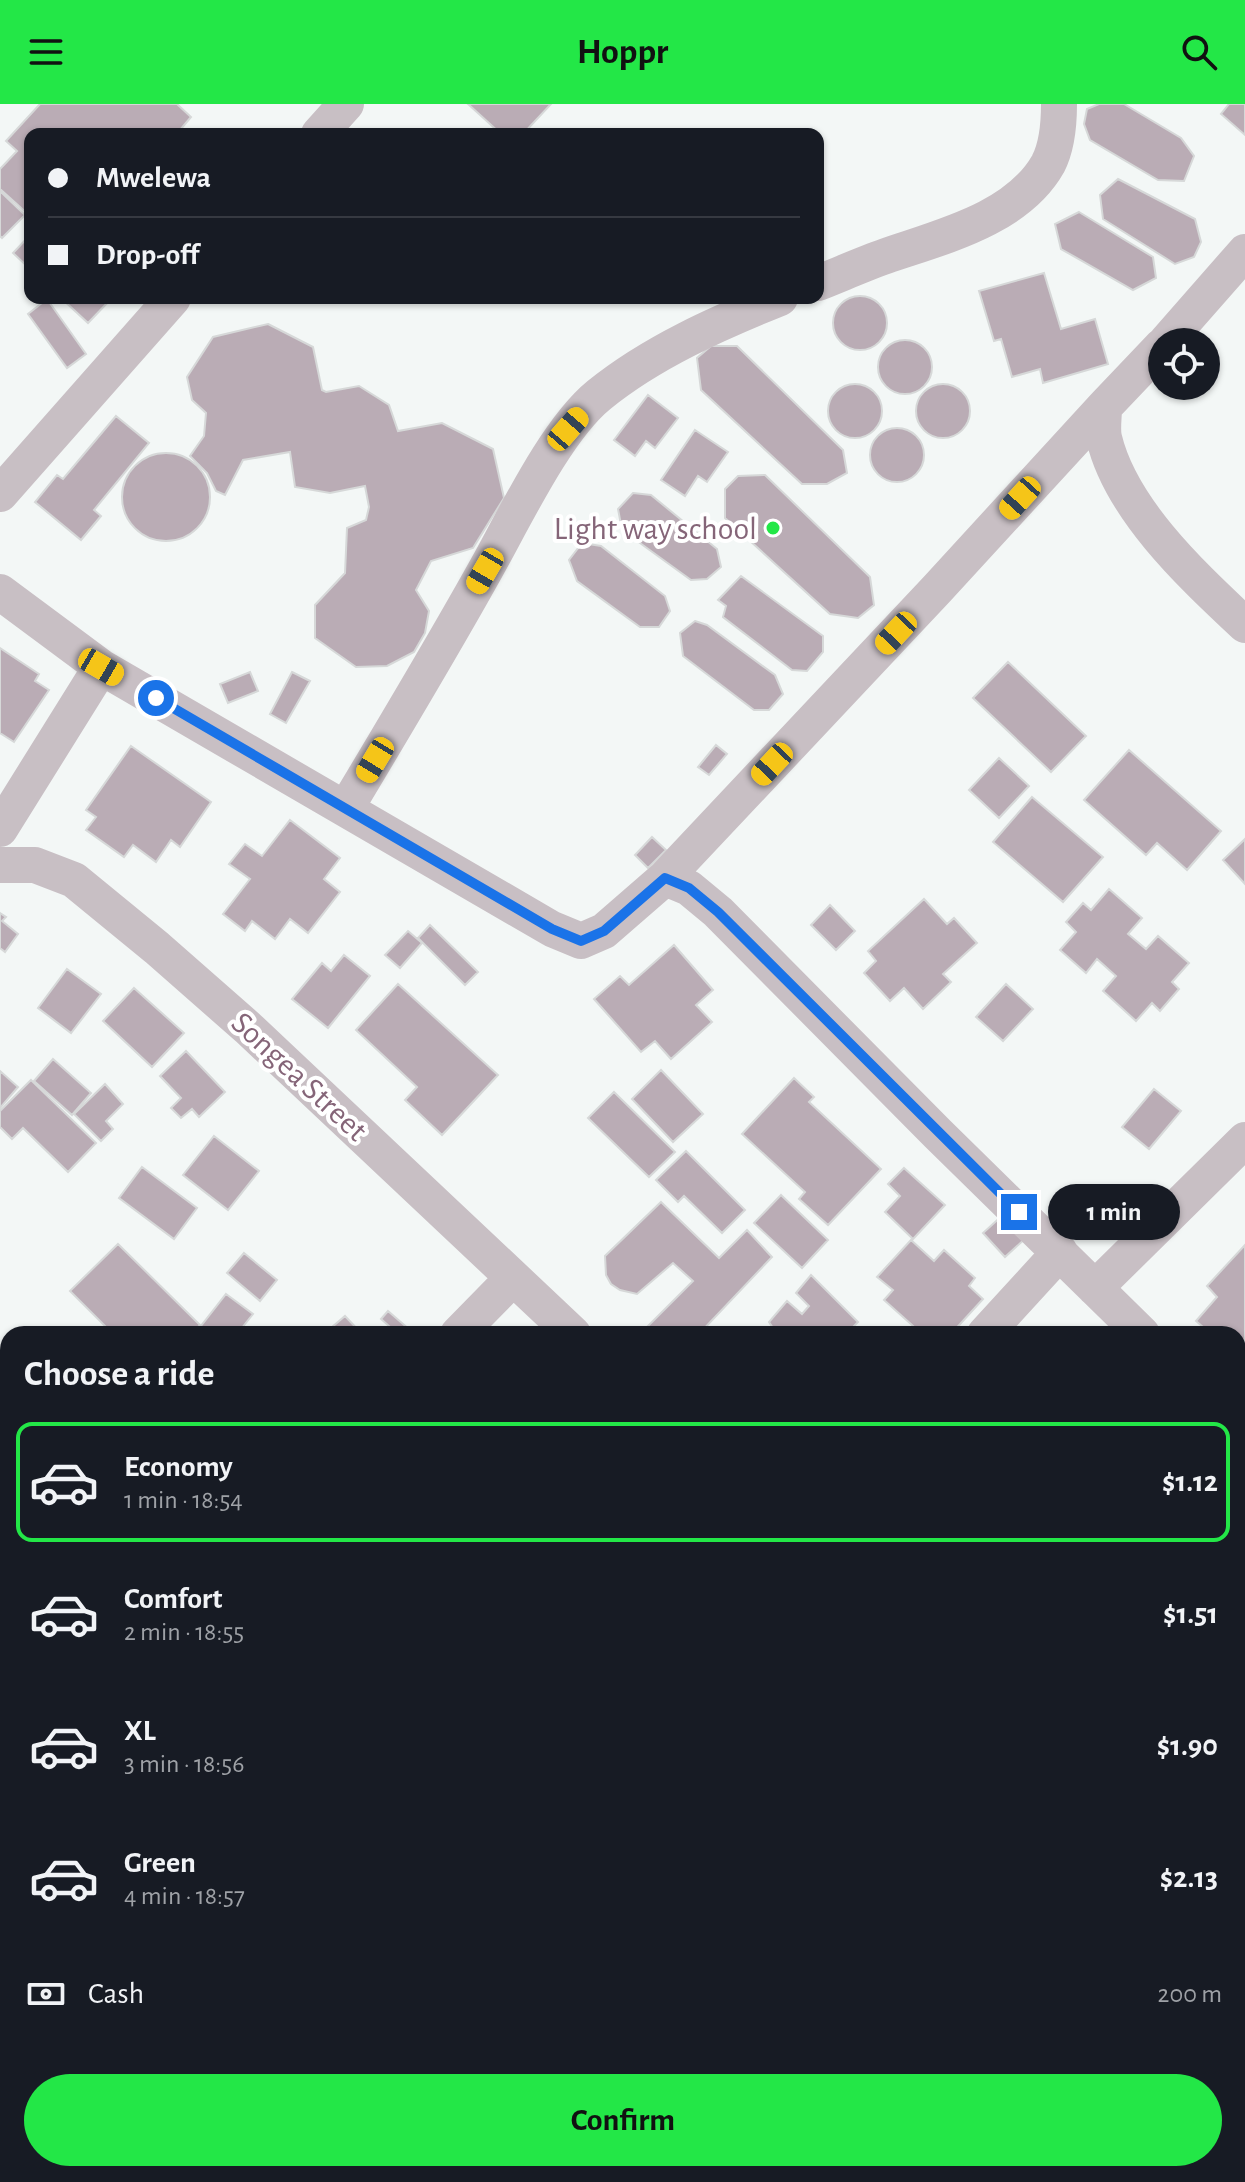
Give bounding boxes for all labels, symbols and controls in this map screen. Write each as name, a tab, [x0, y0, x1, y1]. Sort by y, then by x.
icon: menu	[24, 30, 68, 74]
icon: search	[1177, 30, 1221, 74]
text: Hoppr	[577, 34, 668, 70]
text: Mwelewa	[96, 163, 211, 193]
text: Drop-off	[96, 240, 199, 270]
map controls	[1148, 328, 1220, 400]
button: locate	[1148, 328, 1220, 400]
car	[543, 403, 593, 455]
car	[995, 472, 1045, 524]
place label: Light way school	[554, 513, 757, 545]
marker: Light way school	[764, 519, 782, 537]
car	[463, 544, 507, 598]
car	[871, 607, 921, 659]
car	[74, 645, 128, 689]
route start	[138, 680, 174, 716]
car	[352, 733, 398, 787]
car	[747, 738, 797, 790]
street label: Songea Street	[225, 1006, 373, 1147]
callout: 1 min	[1047, 1184, 1179, 1240]
route end	[1001, 1194, 1037, 1230]
text: 1 min	[1087, 1199, 1141, 1225]
text: Choose a ride	[24, 1356, 214, 1392]
icon: car	[28, 1446, 100, 1518]
text: Economy	[124, 1452, 233, 1482]
text: $1.12	[1162, 1467, 1218, 1497]
text: 1 min · 18:54	[124, 1487, 243, 1513]
icon: car	[28, 1578, 100, 1650]
text: Comfort	[124, 1584, 223, 1614]
text: $1.51	[1163, 1599, 1218, 1629]
text: 2 min · 18:55	[124, 1619, 244, 1645]
icon: car	[28, 1710, 100, 1782]
text: XL	[124, 1716, 156, 1746]
text: $1.90	[1157, 1731, 1218, 1761]
text: 3 min · 18:56	[124, 1751, 244, 1777]
icon: car	[28, 1842, 100, 1914]
text: Green	[124, 1848, 196, 1878]
text: $2.13	[1160, 1863, 1218, 1893]
text: 4 min · 18:57	[124, 1883, 245, 1909]
icon: cash	[24, 1972, 68, 2016]
text: Cash	[88, 1979, 144, 2009]
text: 200 m	[1158, 1981, 1222, 2007]
button: Confirm	[24, 2074, 1222, 2166]

